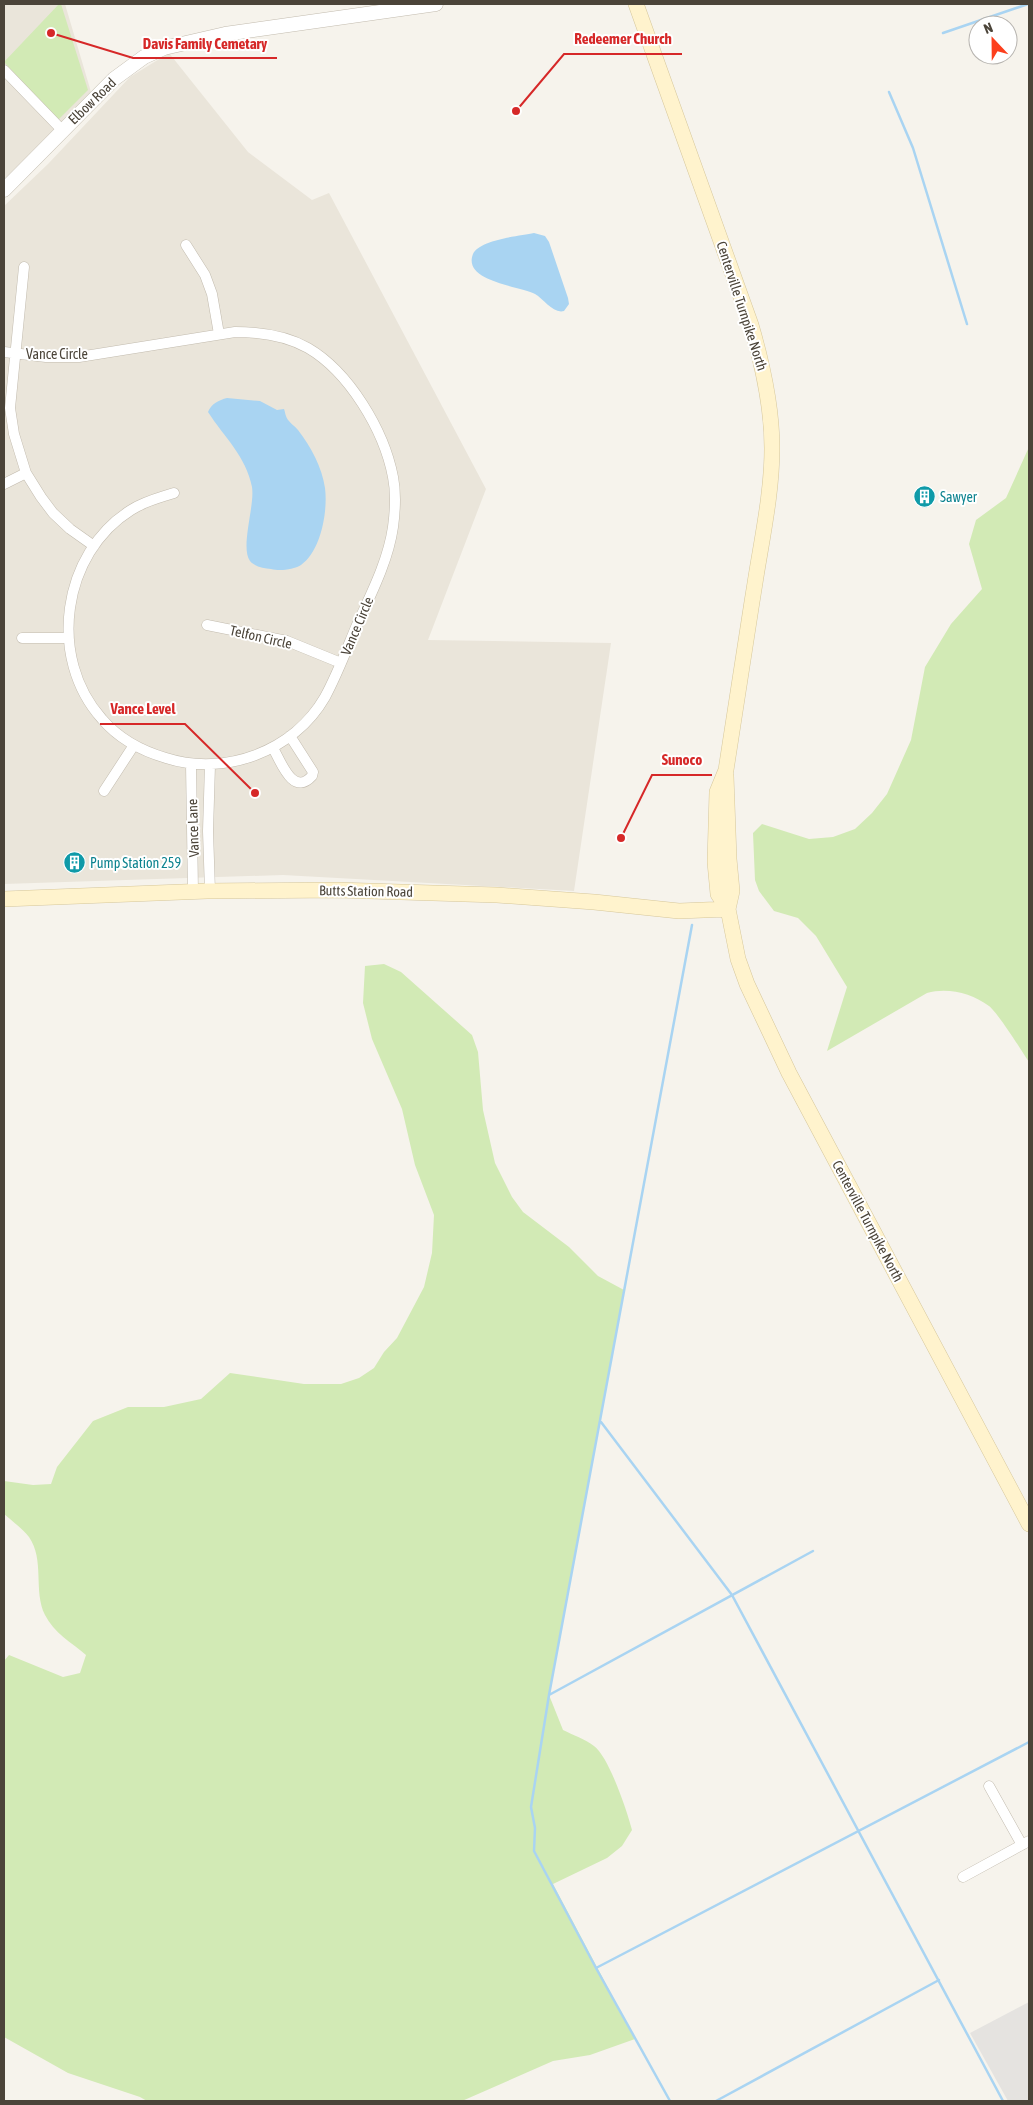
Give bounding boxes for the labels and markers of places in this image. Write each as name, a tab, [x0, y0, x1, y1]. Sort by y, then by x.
callout: Redeemer Church	[564, 24, 682, 54]
callout: Davis Family Cemetary	[133, 28, 277, 58]
building icon: Sawyer	[912, 485, 936, 509]
place label: Sawyer	[940, 489, 978, 505]
callout: Vance Level	[100, 694, 185, 724]
callout: Sunoco	[652, 745, 712, 775]
building icon: Pump Station 259	[62, 851, 86, 875]
place label: Pump Station 259	[90, 855, 181, 871]

